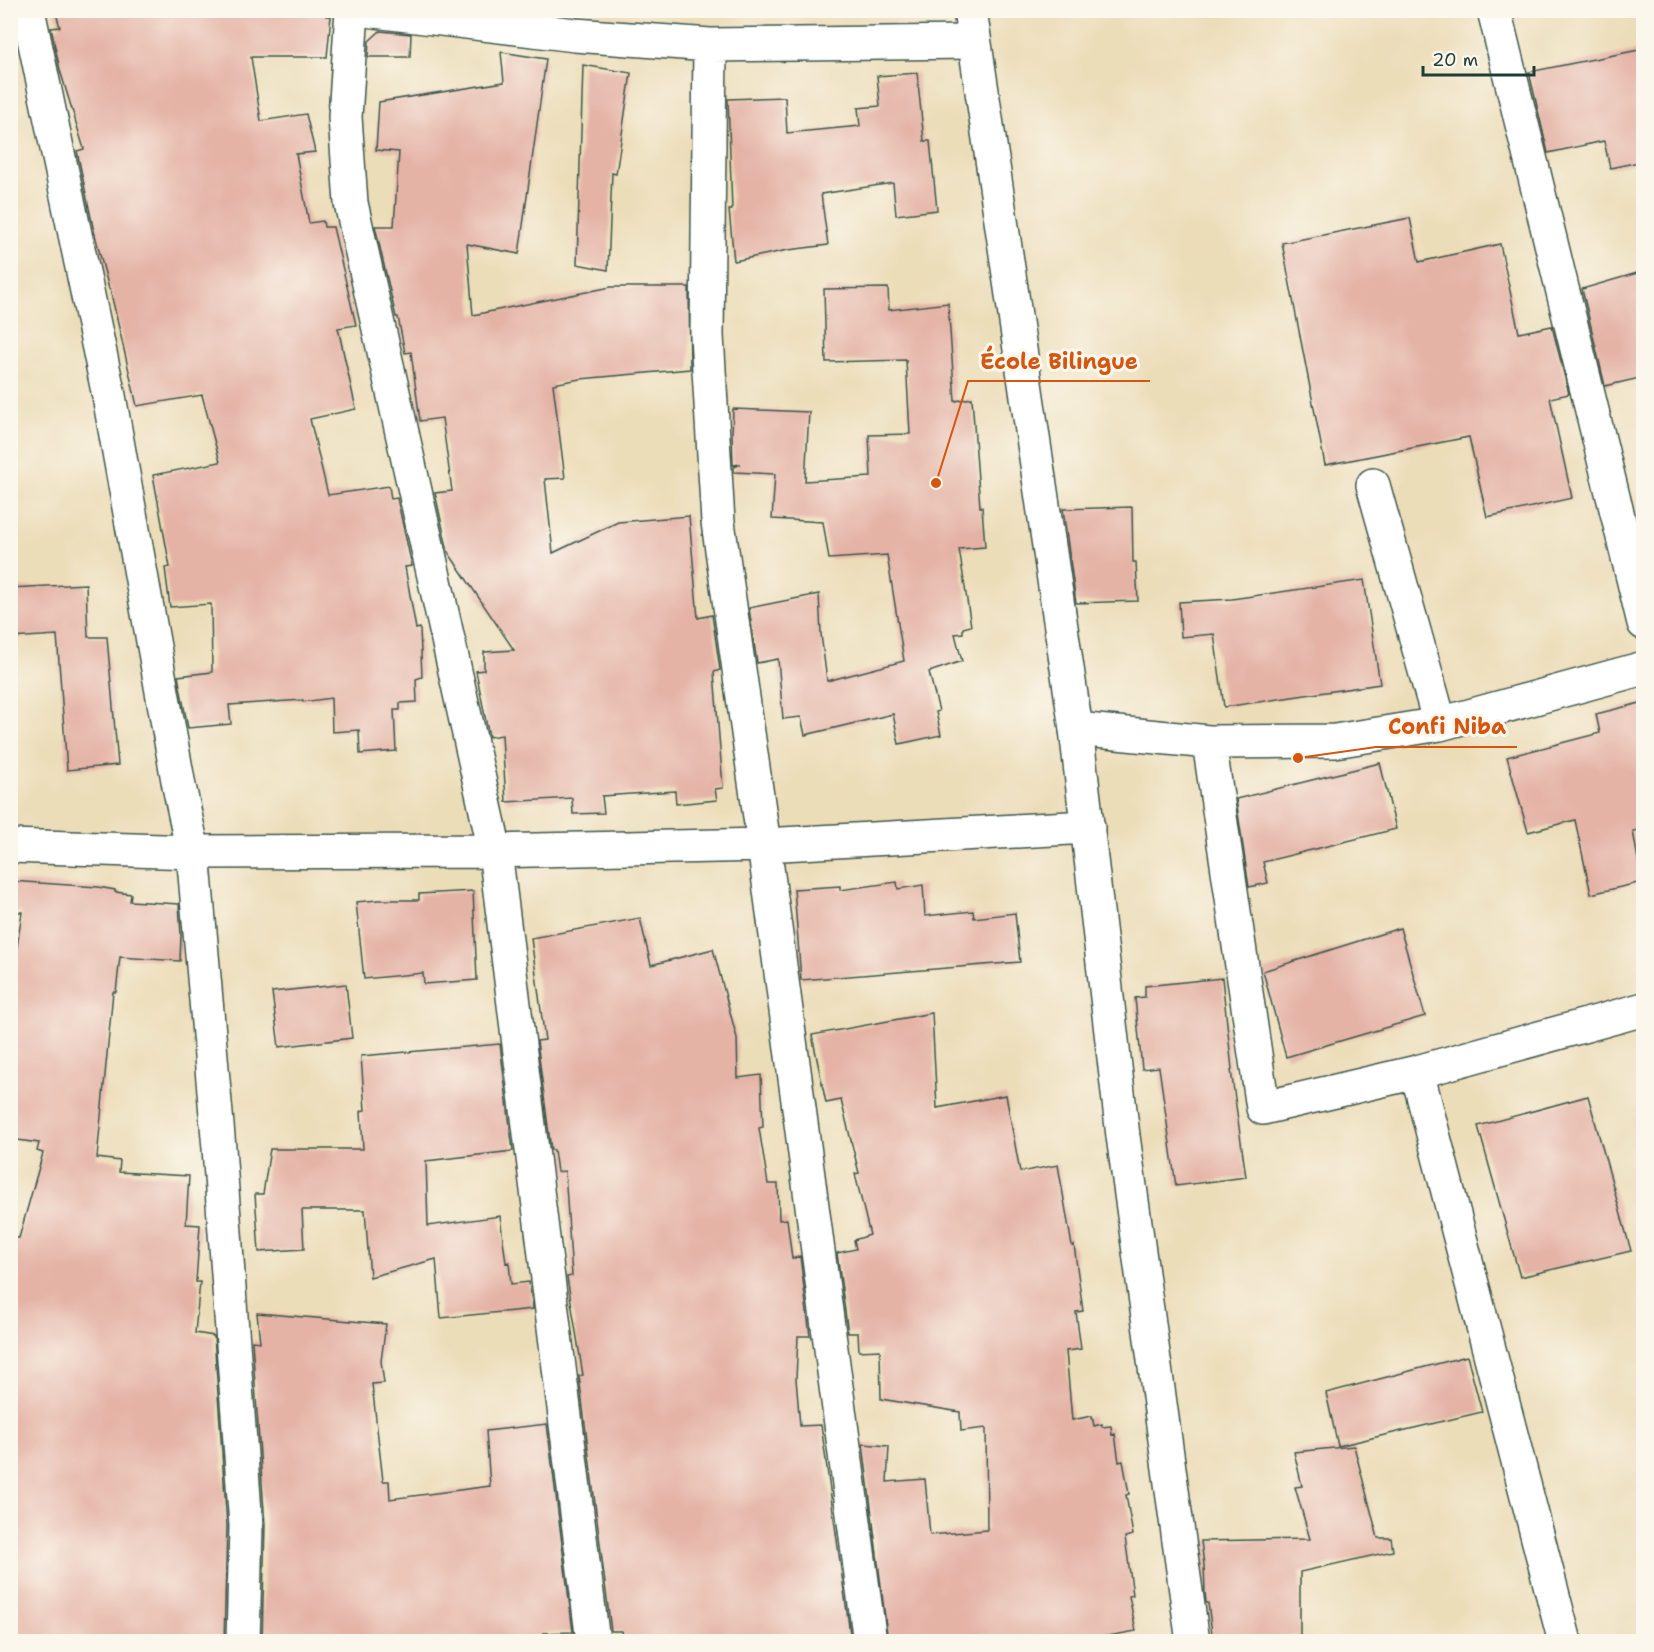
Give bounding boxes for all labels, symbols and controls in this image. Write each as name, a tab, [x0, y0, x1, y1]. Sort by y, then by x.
scale bar	[1423, 39, 1534, 77]
text: 20 m	[1432, 48, 1478, 72]
callout: École Bilingue	[968, 341, 1150, 381]
text: École Bilingue	[980, 345, 1138, 376]
callout: Confi Niba	[1376, 707, 1517, 747]
text: Confi Niba	[1388, 712, 1506, 741]

